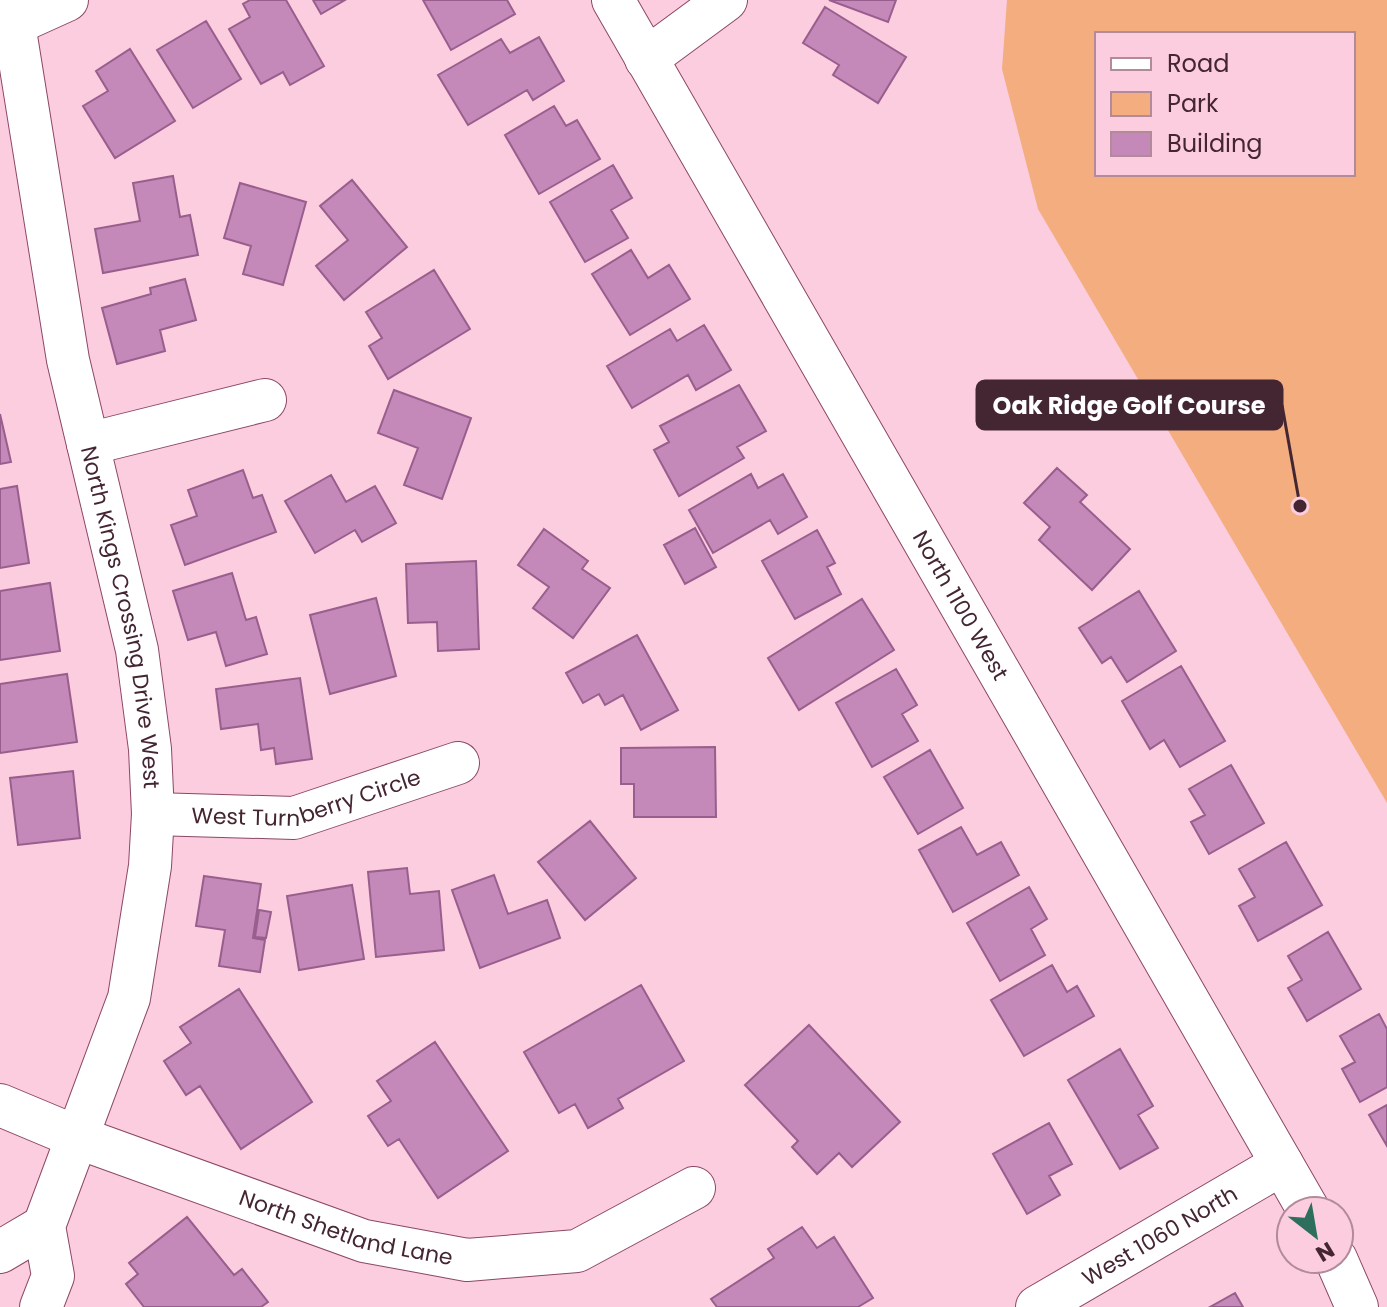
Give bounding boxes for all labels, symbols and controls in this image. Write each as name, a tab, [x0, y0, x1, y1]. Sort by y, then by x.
legend	[1095, 32, 1355, 176]
text: Road	[1167, 47, 1229, 80]
text: Park	[1167, 87, 1219, 120]
text: Building	[1167, 127, 1263, 160]
callout: Oak Ridge Golf Course	[977, 381, 1282, 429]
text: Oak Ridge Golf Course	[993, 389, 1266, 422]
street label: North Kings Crossing Drive West	[73, 443, 167, 789]
street label: North 1100 West	[905, 525, 1016, 686]
street label: West Turnberry Circle	[191, 762, 425, 834]
street label: West 1060 North	[1077, 1178, 1243, 1293]
street label: North Shetland Lane	[235, 1182, 455, 1273]
north arrow	[1275, 1195, 1355, 1275]
text: N	[1310, 1234, 1340, 1269]

